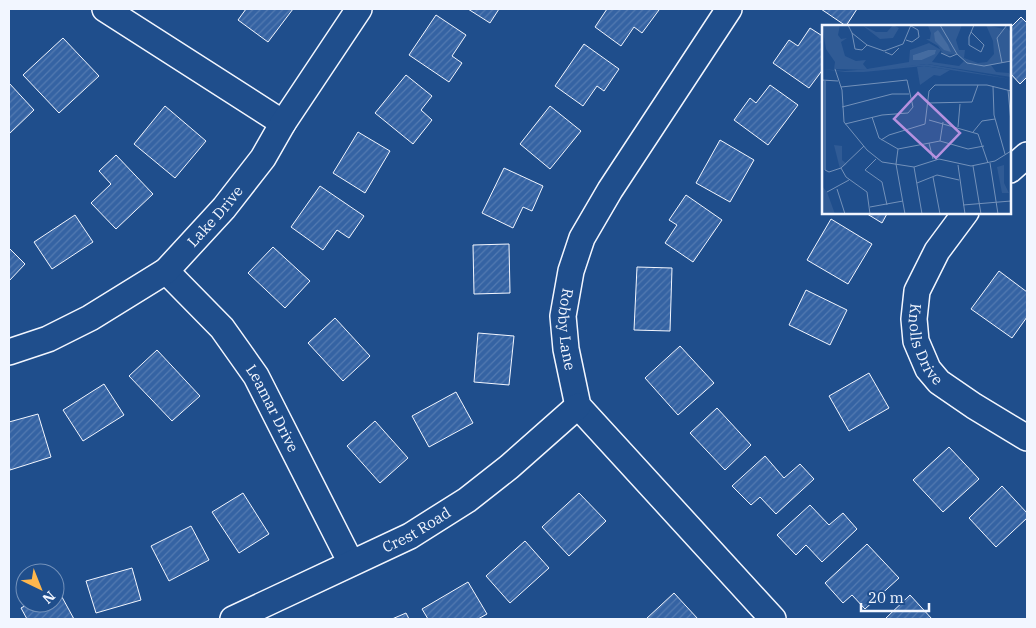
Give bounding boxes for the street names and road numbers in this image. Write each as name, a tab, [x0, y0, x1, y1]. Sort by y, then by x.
street label: Lake Drive	[183, 182, 247, 251]
street label: Robby Lane	[554, 287, 580, 372]
street label: Knolls Drive	[905, 303, 947, 389]
street label: Leamar Drive	[242, 361, 303, 455]
street label: Crest Road	[379, 503, 454, 557]

